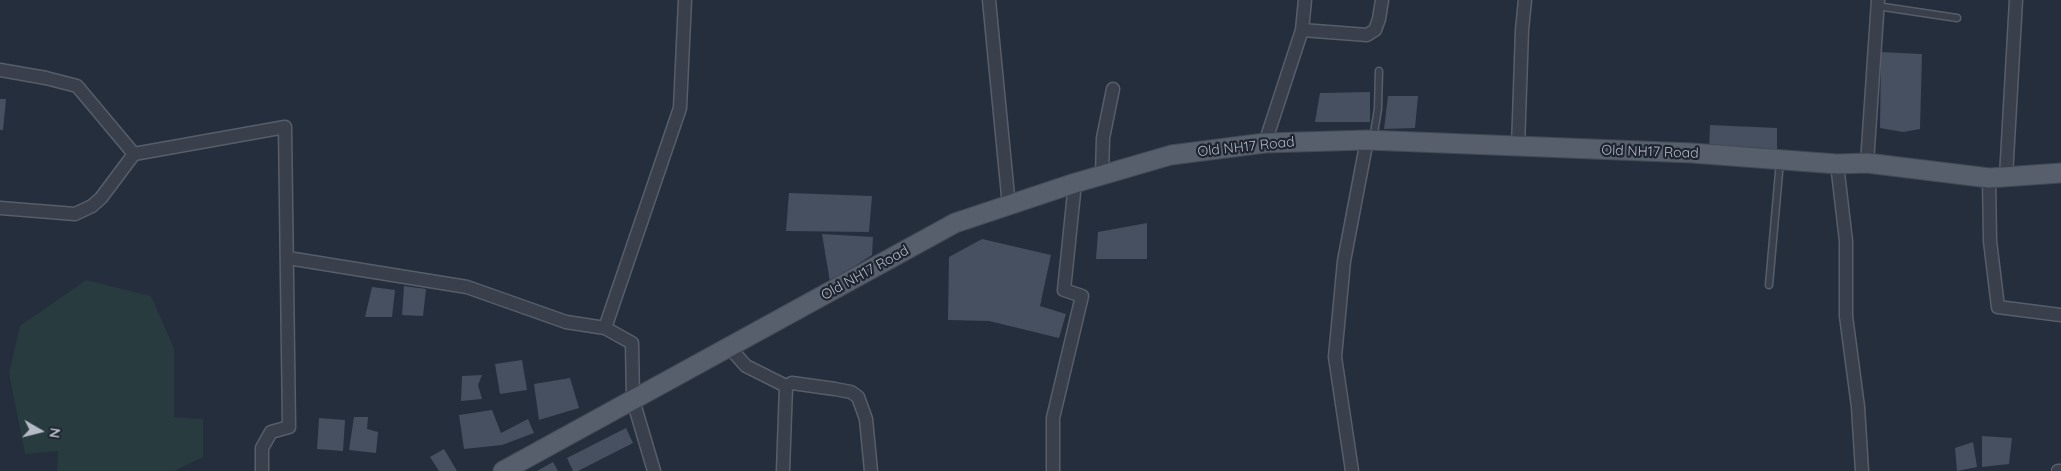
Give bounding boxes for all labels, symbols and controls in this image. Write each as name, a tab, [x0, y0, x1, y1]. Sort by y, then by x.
street label: Old NH17 Road	[1197, 134, 1295, 160]
street label: Old NH17 Road	[1601, 142, 1699, 162]
street label: Old NH17 Road	[818, 242, 912, 304]
north arrow	[15, 406, 65, 456]
text: N	[45, 427, 64, 439]

